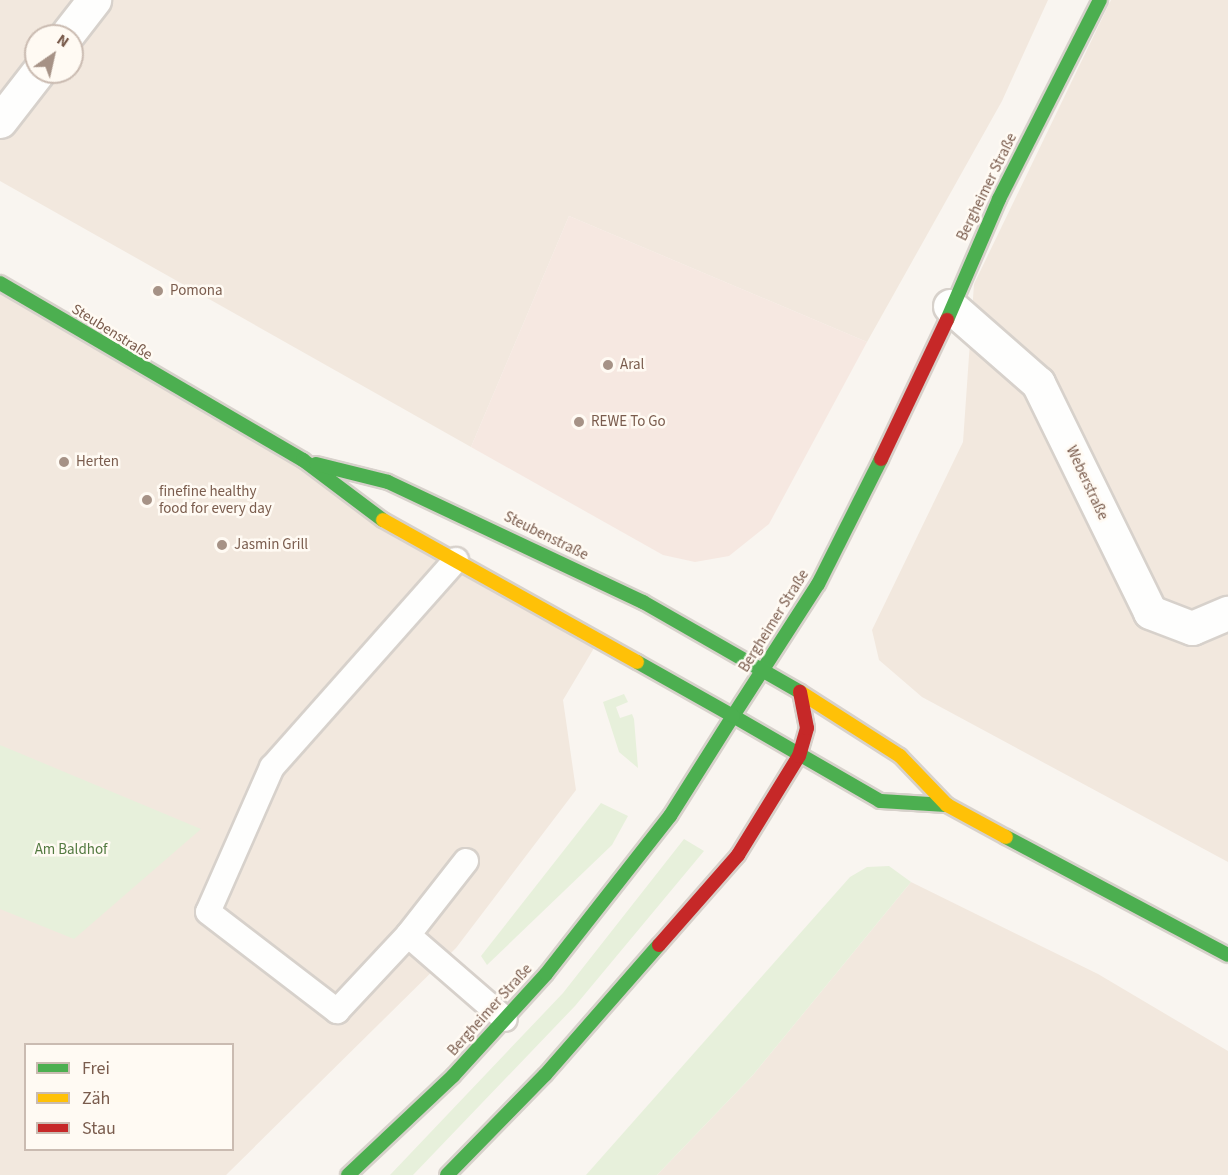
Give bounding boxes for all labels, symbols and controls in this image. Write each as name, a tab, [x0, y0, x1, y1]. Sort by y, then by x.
north arrow	[24, 24, 84, 84]
text: N	[52, 29, 74, 53]
street label: Bergheimer Straße	[953, 130, 1021, 244]
place label: Pomona	[170, 282, 223, 300]
marker: Pomona	[151, 284, 165, 298]
street label: Steubenstraße	[68, 300, 156, 364]
place label: Aral	[620, 356, 644, 374]
marker: Aral	[601, 358, 615, 372]
place label: REWE To Go	[591, 413, 666, 431]
marker: REWE To Go	[572, 415, 586, 429]
street label: Weberstraße	[1062, 443, 1112, 523]
place label: Herten	[76, 453, 119, 471]
marker: Herten	[57, 455, 71, 469]
place label: finefine healthy food for every day	[159, 482, 272, 517]
marker: finefine healthy food for every day	[140, 493, 154, 507]
street label: Steubenstraße	[501, 508, 591, 564]
place label: Jasmin Grill	[234, 536, 308, 554]
marker: Jasmin Grill	[215, 538, 229, 552]
street label: Bergheimer Straße	[735, 566, 813, 676]
park label: Am Baldhof	[35, 841, 107, 859]
street label: Bergheimer Straße	[444, 960, 536, 1060]
legend	[24, 1043, 234, 1151]
text: Frei	[82, 1056, 110, 1081]
text: Zäh	[82, 1086, 110, 1111]
text: Stau	[82, 1116, 116, 1141]

